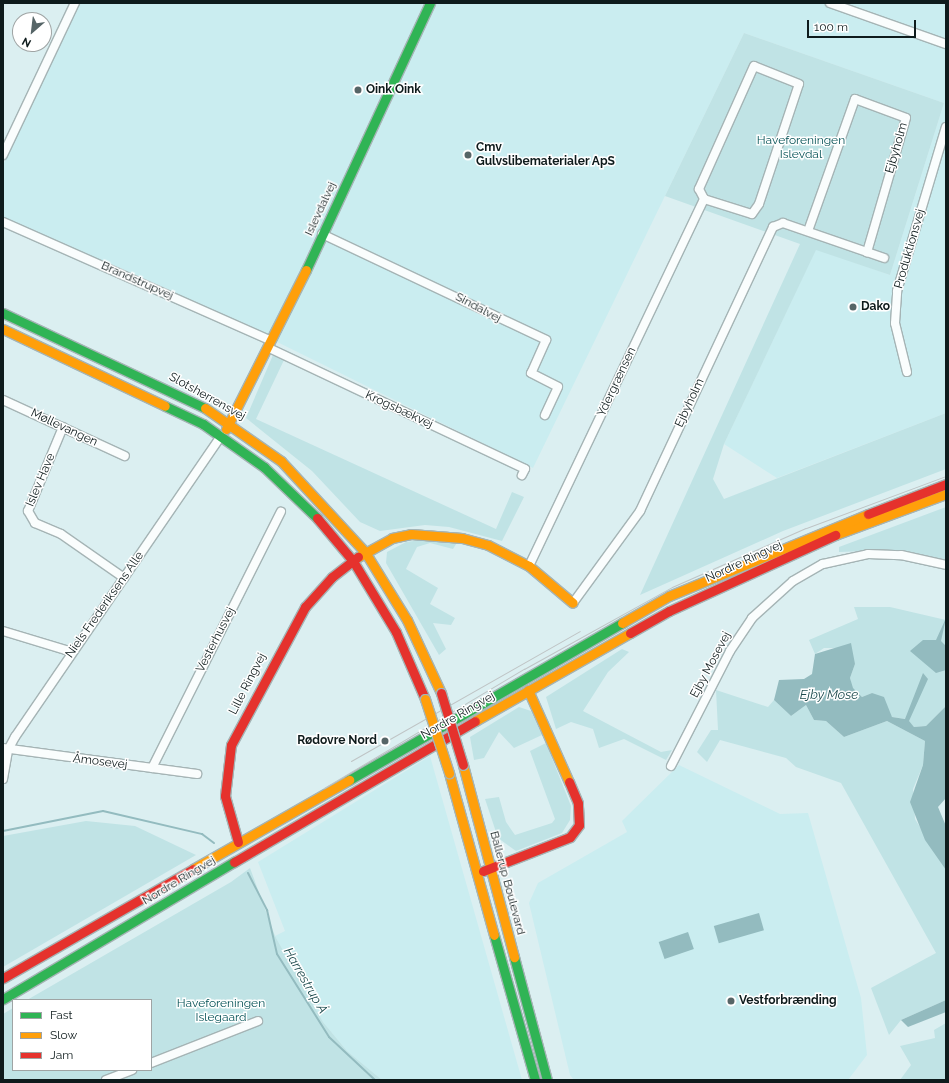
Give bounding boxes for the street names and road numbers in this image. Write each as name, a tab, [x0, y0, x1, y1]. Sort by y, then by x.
street label: Ejbyholm	[883, 121, 911, 175]
street label: Islevdalvej	[302, 180, 340, 238]
street label: Produktionsvej	[892, 208, 928, 290]
street label: Brandstrupvej	[99, 259, 175, 303]
street label: Sindalvej	[453, 290, 503, 326]
street label: Ydergrænsen	[595, 345, 639, 419]
street label: Slotsherrensvej	[166, 370, 248, 424]
street label: Ejbyholm	[672, 376, 708, 430]
street label: Krogsbækvej	[363, 388, 435, 432]
street label: Møllevangen	[28, 406, 100, 450]
street label: Islev Have	[23, 451, 59, 509]
street label: Nordre Ringvej	[703, 538, 785, 586]
street label: Niels Frederiksens Alle	[63, 549, 147, 661]
street label: Vesterhusvej	[193, 605, 239, 675]
street label: Ejby Mosevej	[688, 629, 734, 701]
street label: Lille Ringvej	[226, 651, 270, 717]
street label: Nordre Ringvej	[419, 689, 497, 743]
street label: Åmosevej	[72, 752, 128, 772]
street label: Ballerup Boulevard	[486, 830, 528, 936]
street label: Nordre Ringvej	[140, 854, 218, 908]

